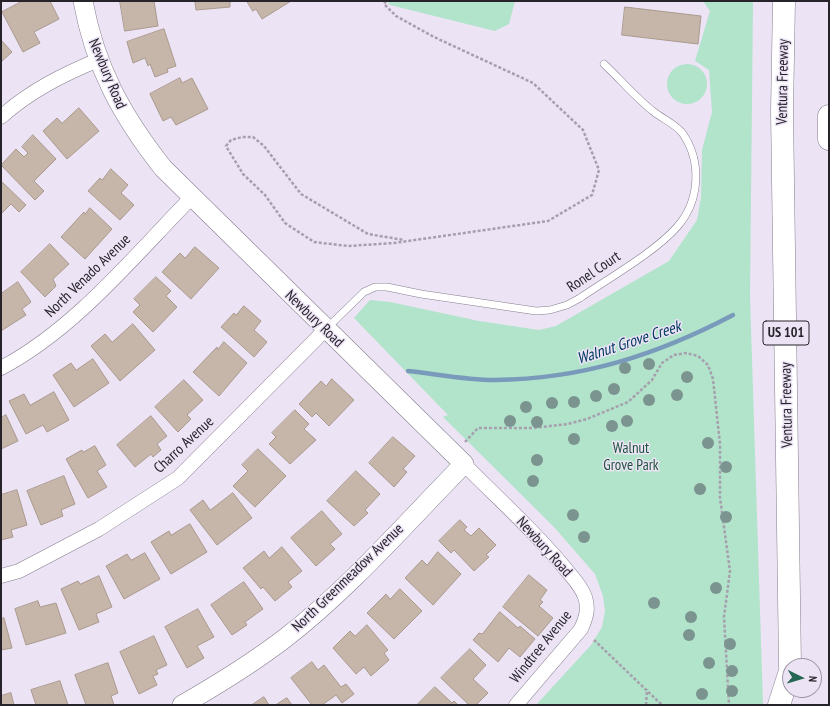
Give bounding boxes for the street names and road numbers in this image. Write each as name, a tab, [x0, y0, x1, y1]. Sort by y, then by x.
street label: Newbury Road	[84, 36, 130, 112]
street label: Ventura Freeway	[773, 39, 793, 125]
street label: North Venado Avenue	[41, 231, 135, 321]
street label: Ronel Court	[564, 248, 624, 296]
street label: Newbury Road	[281, 287, 347, 351]
road number: US 101	[763, 321, 809, 345]
street label: Ventura Freeway	[777, 362, 797, 448]
street label: Charro Avenue	[150, 413, 218, 477]
street label: Newbury Road	[512, 513, 576, 581]
street label: North Greenmeadow Avenue	[289, 520, 407, 636]
street label: Windtree Avenue	[506, 607, 576, 687]

